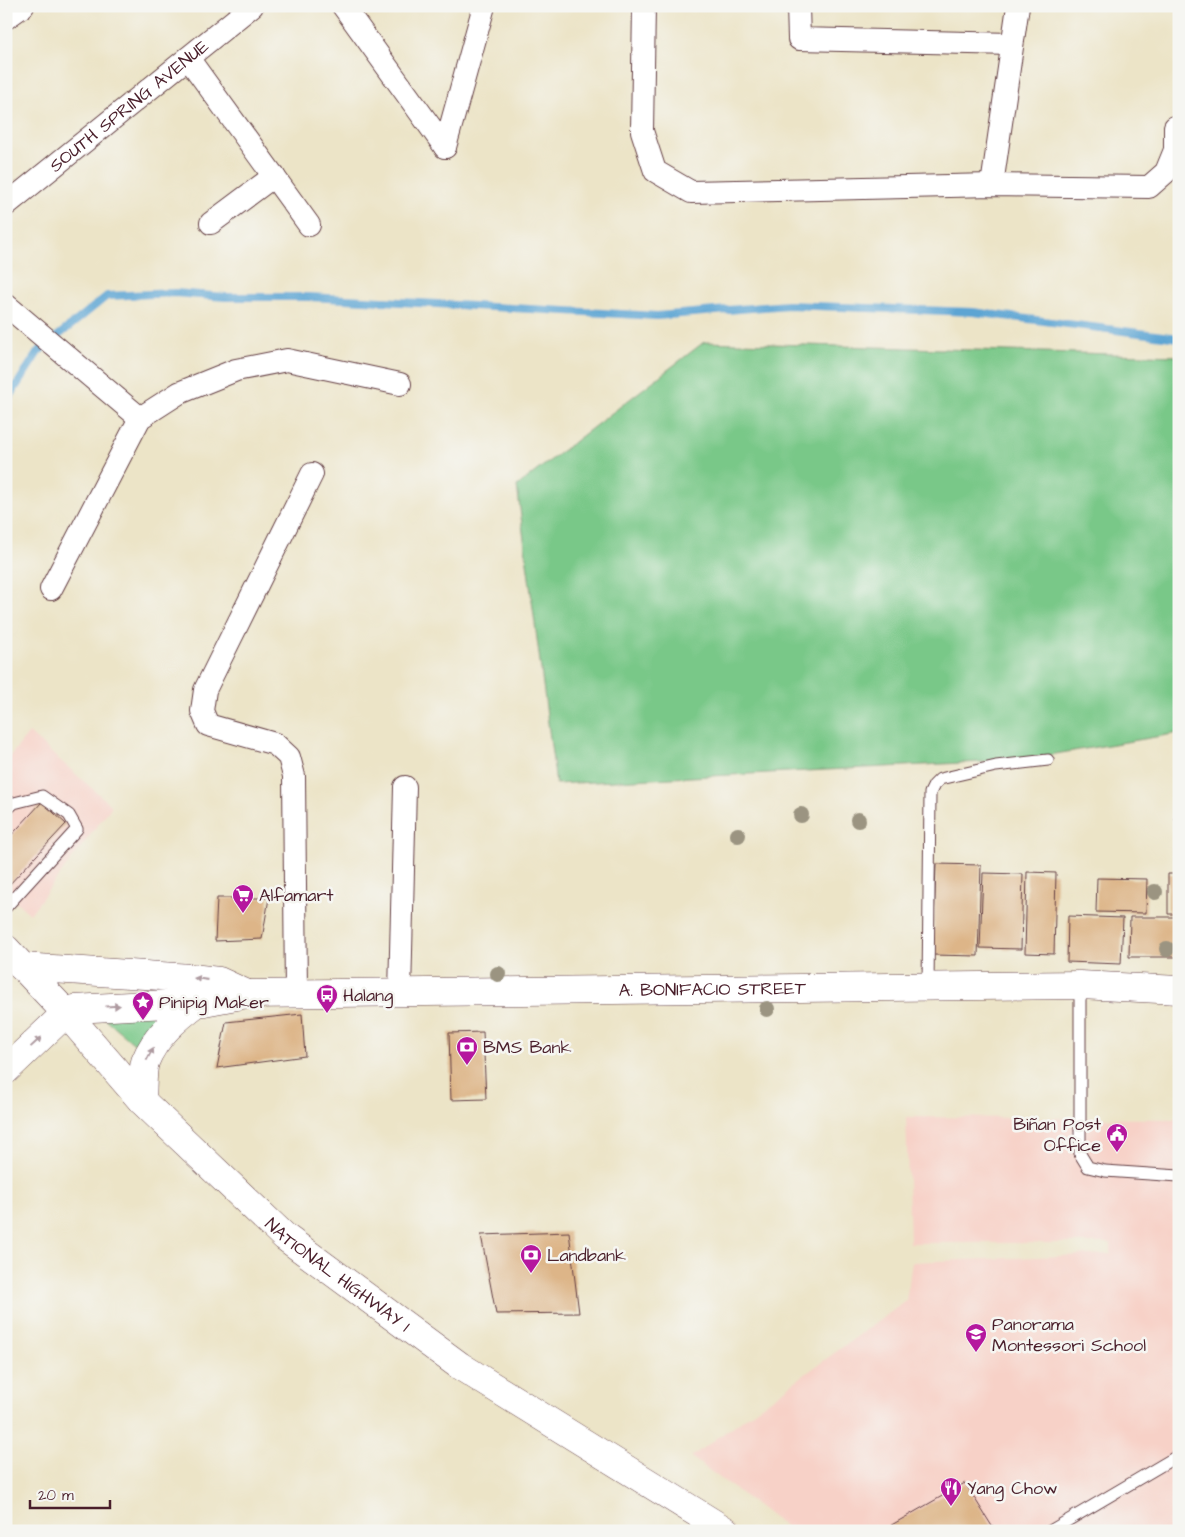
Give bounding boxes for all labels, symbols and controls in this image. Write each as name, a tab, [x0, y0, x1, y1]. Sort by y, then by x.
street label: SOUTH SPRING AVENUE	[44, 34, 214, 178]
supermarket icon: Alfamart	[231, 883, 255, 914]
place label: Alfamart	[259, 883, 334, 908]
one-way arrow	[193, 975, 209, 983]
street label: A. BONIFACIO STREET	[619, 976, 807, 1003]
bus stop icon: Halang	[315, 983, 339, 1014]
place label: Halang	[343, 983, 393, 1009]
place icon: Pinipig Maker	[131, 990, 155, 1021]
place label: Pinipig Maker	[159, 990, 269, 1016]
one-way arrow	[106, 1002, 122, 1010]
bank icon: BMS Bank	[455, 1035, 479, 1066]
place label: BMS Bank	[483, 1035, 571, 1060]
one-way arrow	[30, 1036, 42, 1048]
one-way arrow	[146, 1046, 154, 1061]
place label: Biñan Post Office	[1013, 1112, 1102, 1158]
public building icon: Biñan Post Office	[1105, 1122, 1129, 1153]
street label: NATIONAL HIGHWAY 1	[259, 1212, 415, 1338]
bank icon: Landbank	[519, 1243, 543, 1274]
place label: Landbank	[547, 1243, 626, 1268]
place label: Panorama Montessori School	[992, 1312, 1146, 1358]
school or university icon: Panorama Montessori School	[964, 1322, 988, 1353]
restaurant icon: Yang Chow	[939, 1476, 963, 1507]
place label: Yang Chow	[967, 1476, 1058, 1502]
scale bar	[30, 1477, 110, 1509]
text: 20 m	[38, 1485, 74, 1506]

